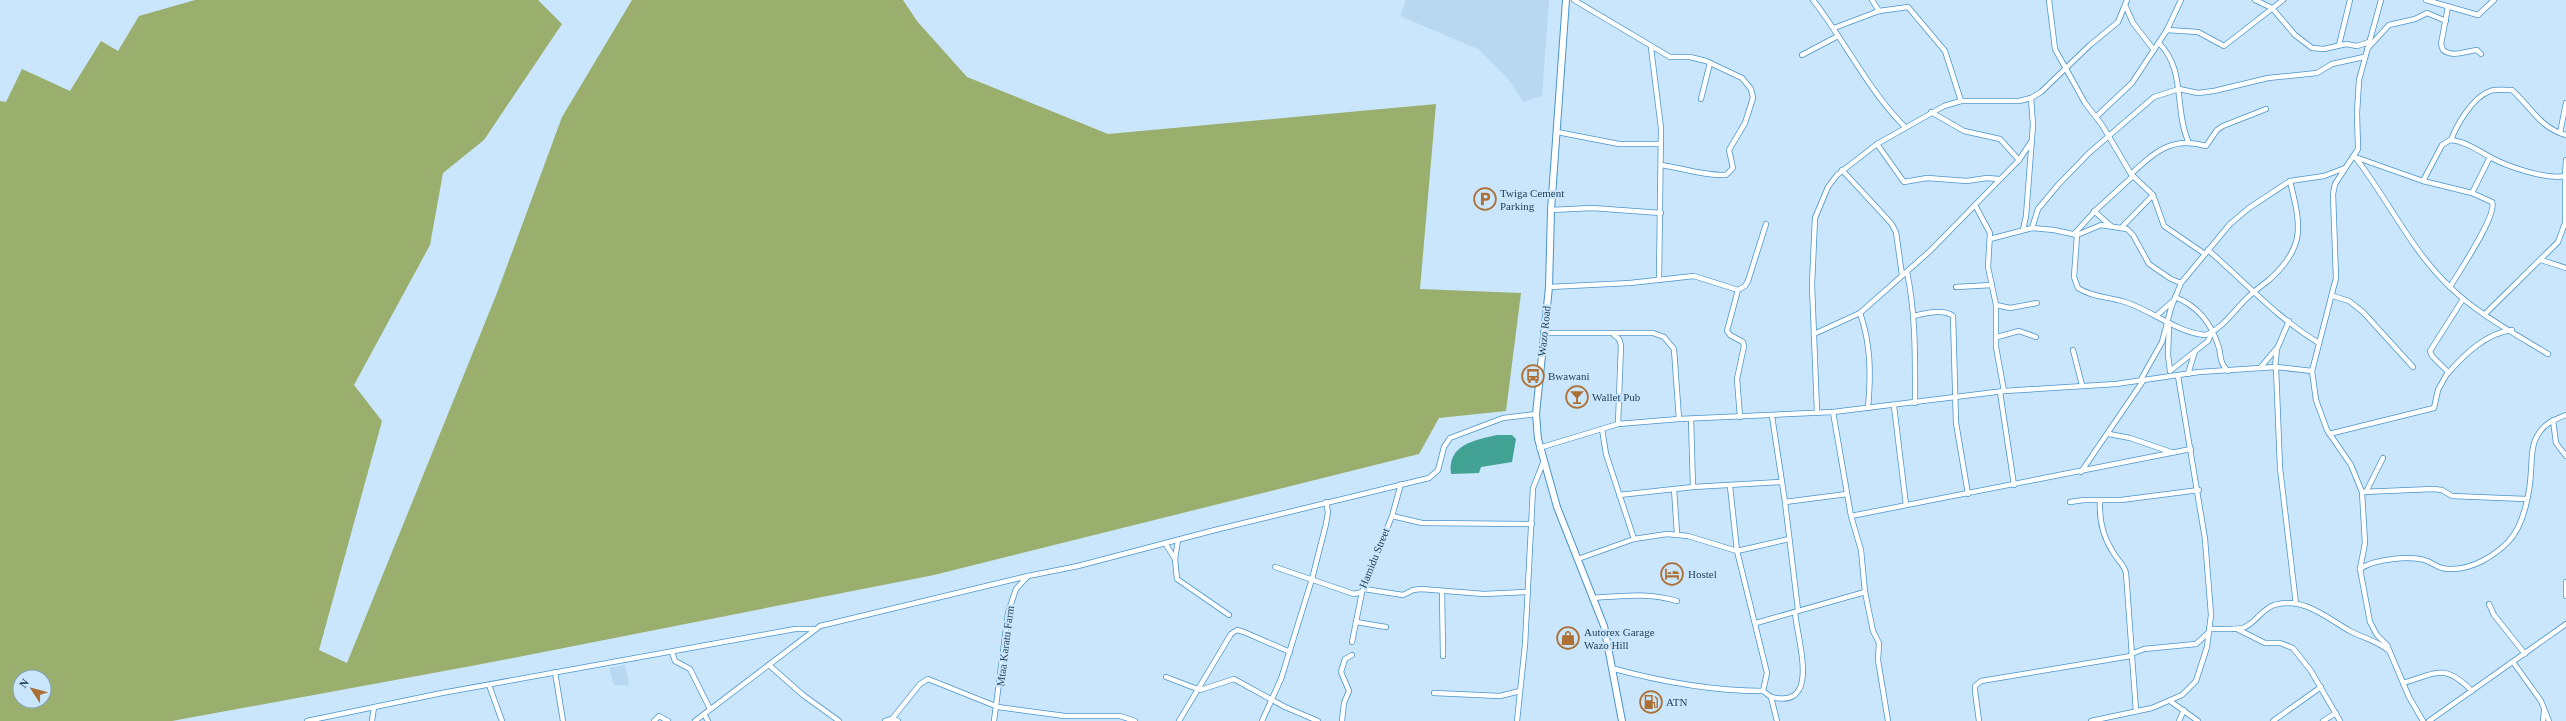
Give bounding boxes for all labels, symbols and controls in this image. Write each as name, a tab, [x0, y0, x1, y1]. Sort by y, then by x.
parking icon: Twiga Cement Parking	[1472, 186, 1498, 212]
place label: Twiga Cement Parking	[1500, 187, 1564, 212]
street label: Wazo Road	[1535, 305, 1553, 357]
bus stop icon: Bwawani	[1520, 363, 1546, 389]
place label: Bwawani	[1548, 370, 1590, 382]
bar icon: Wallet Pub	[1564, 384, 1590, 410]
place label: Wallet Pub	[1592, 391, 1641, 403]
street label: Hamidu Street	[1356, 526, 1392, 590]
hotel icon: Hostel	[1659, 561, 1685, 587]
place label: Hostel	[1688, 568, 1717, 580]
street label: Mtaa Karatu Farm	[994, 605, 1016, 687]
shop icon: Autorex Garage Wazo Hill	[1555, 625, 1581, 651]
place label: Autorex Garage Wazo Hill	[1584, 626, 1655, 651]
north arrow	[12, 669, 52, 709]
text: N	[17, 676, 31, 690]
fuel station icon: ATN	[1638, 689, 1664, 715]
place label: ATN	[1666, 696, 1687, 708]

